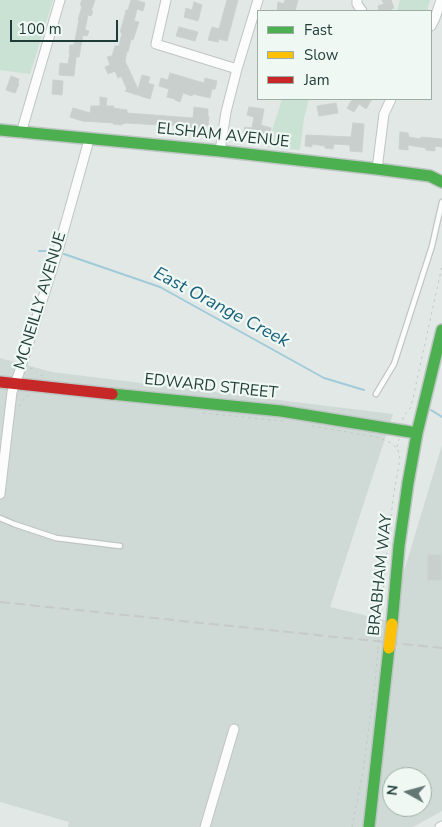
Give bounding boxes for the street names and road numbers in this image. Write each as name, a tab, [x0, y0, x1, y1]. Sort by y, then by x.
street label: ELSHAM AVENUE	[156, 119, 290, 153]
street label: MCNEILLY AVENUE	[11, 230, 71, 372]
street label: EDWARD STREET	[143, 370, 279, 404]
street label: BRABHAM WAY	[365, 513, 397, 637]

